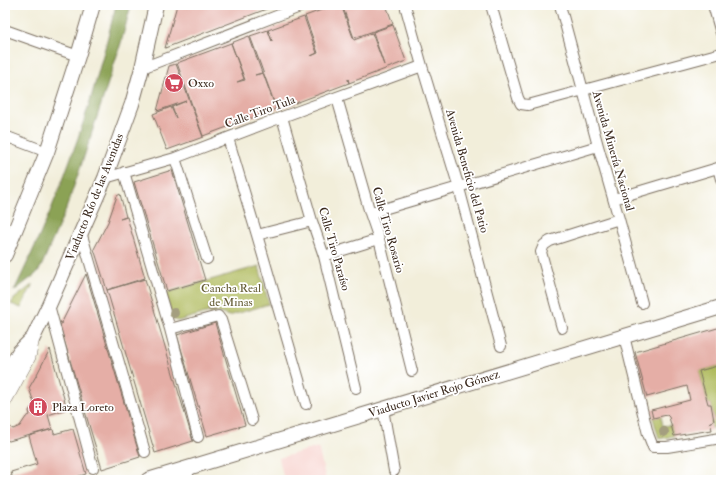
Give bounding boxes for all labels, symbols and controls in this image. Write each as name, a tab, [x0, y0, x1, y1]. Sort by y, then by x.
supermarket icon: Oxxo	[163, 72, 185, 94]
place label: Oxxo	[188, 76, 214, 91]
street label: Avenida Minería Nacional	[588, 88, 637, 213]
street label: Calle Tiro Tula	[223, 92, 298, 132]
street label: Avenida Beneficio del Patio	[442, 106, 492, 235]
street label: Viaducto Río de las Avenidas	[63, 131, 127, 263]
street label: Calle Tiro Rosario	[369, 185, 407, 275]
street label: Calle Tiro Paraíso	[315, 206, 353, 293]
park label: Cancha Real de Minas	[201, 281, 261, 310]
street label: Viaducto Javier Rojo Gómez	[366, 367, 502, 421]
building icon: Plaza Loreto	[27, 396, 49, 418]
place label: Plaza Loreto	[52, 400, 114, 415]

